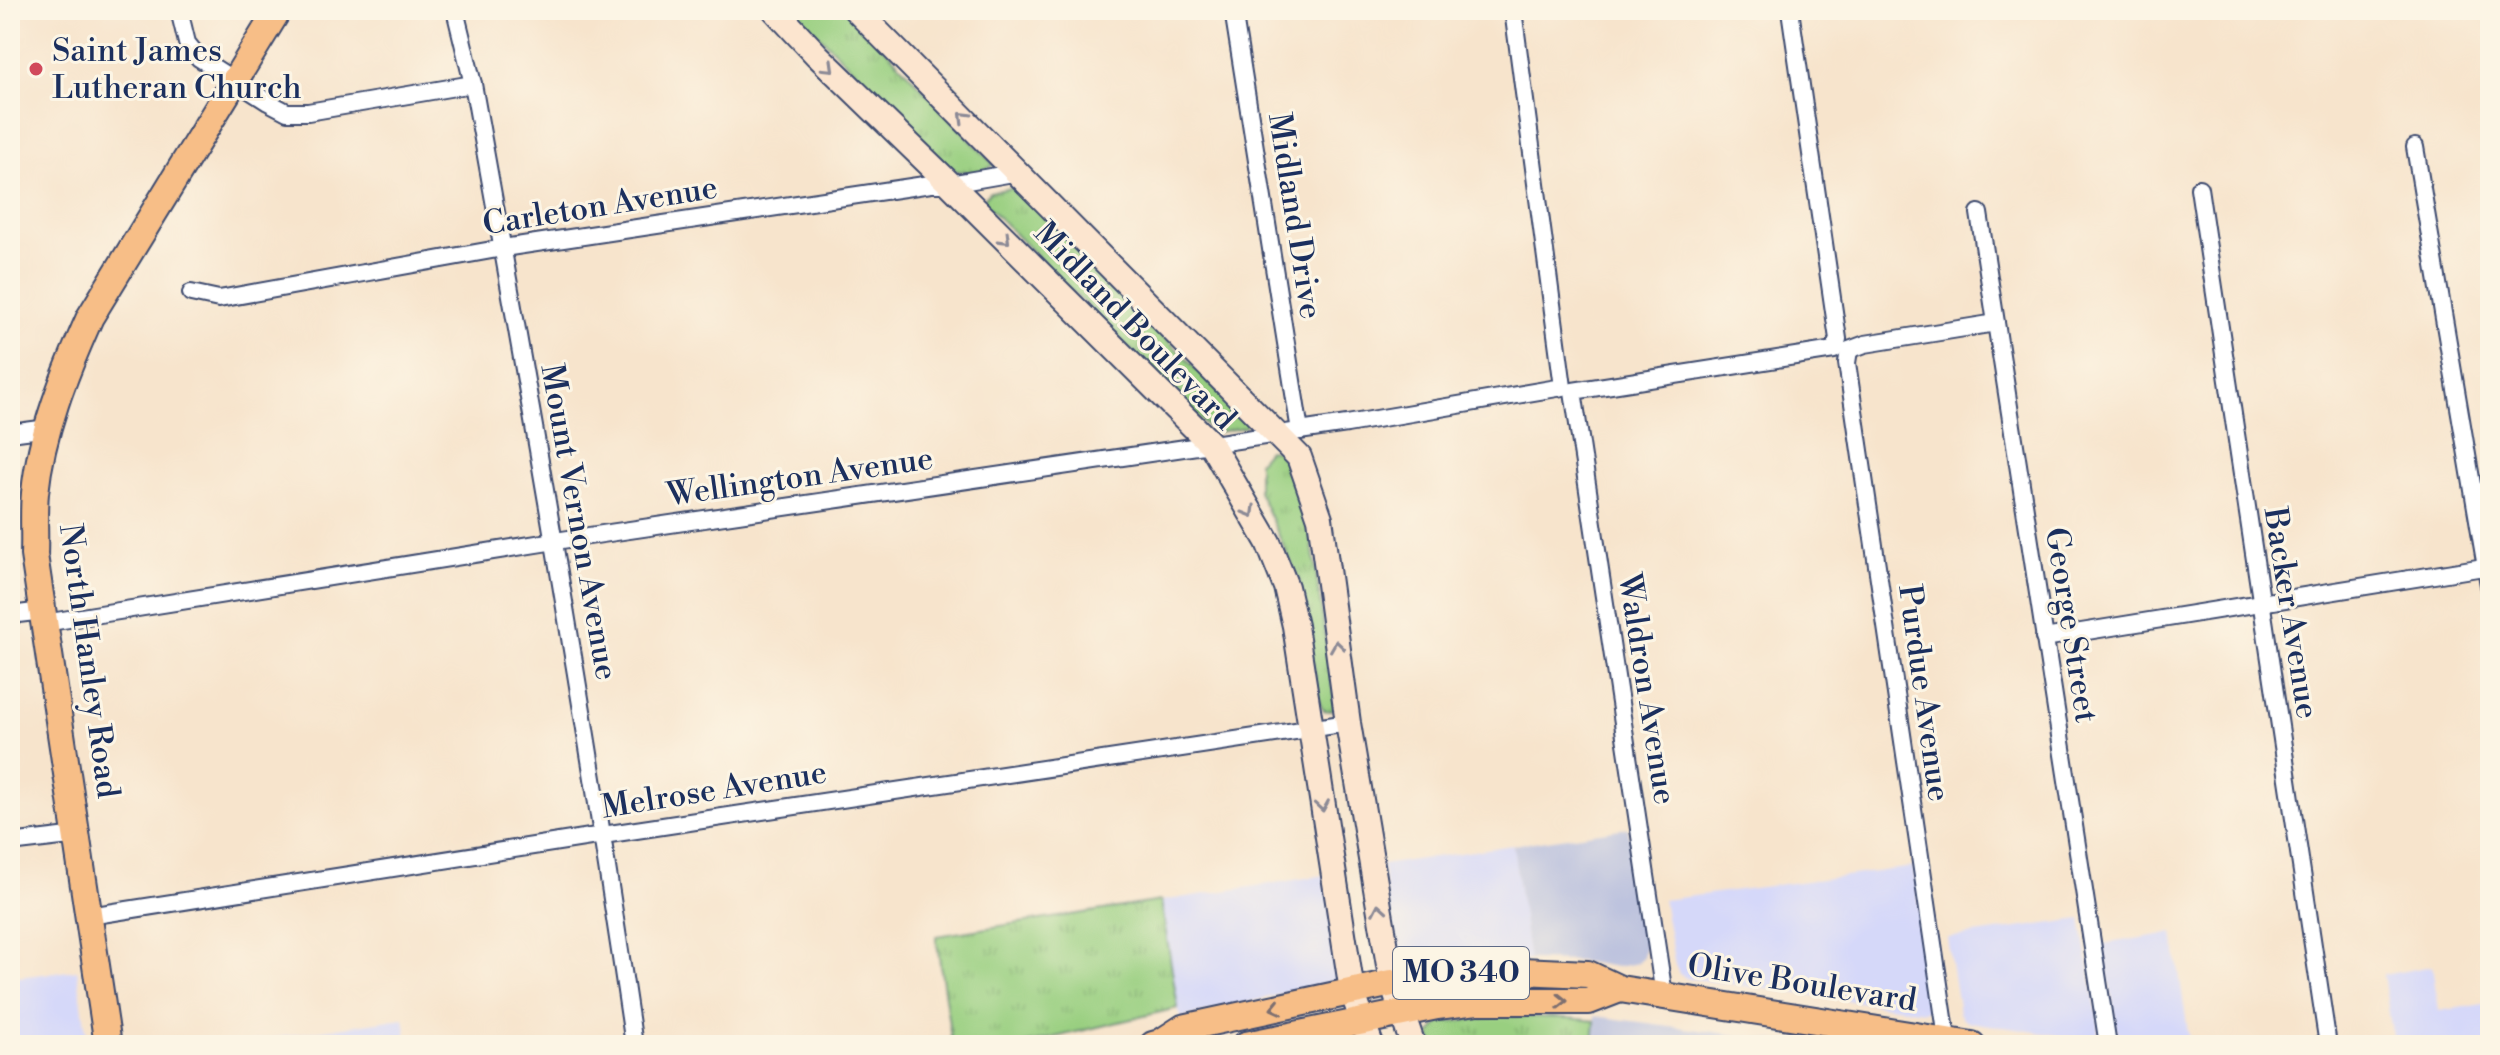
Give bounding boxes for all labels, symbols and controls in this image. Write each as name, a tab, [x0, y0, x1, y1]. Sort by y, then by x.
place label: Saint James Lutheran Church	[52, 31, 302, 108]
one-way arrow	[820, 57, 834, 72]
marker: Saint James Lutheran Church	[27, 60, 45, 78]
street label: Midland Drive	[1259, 110, 1331, 322]
one-way arrow	[958, 112, 973, 126]
street label: Carleton Avenue	[480, 168, 720, 244]
street label: Midland Boulevard	[1025, 213, 1245, 439]
one-way arrow	[996, 230, 1011, 244]
street label: Mount Vernon Avenue	[531, 361, 627, 683]
street label: Wellington Avenue	[663, 439, 936, 516]
one-way arrow	[1240, 503, 1256, 518]
street label: Backer Avenue	[2254, 504, 2327, 721]
street label: North Hanley Road	[50, 521, 128, 801]
street label: George Street	[2036, 525, 2106, 725]
street label: Waldron Avenue	[1609, 570, 1685, 807]
street label: Purdue Avenue	[1889, 582, 1959, 804]
one-way arrow	[1329, 639, 1346, 652]
street label: Melrose Avenue	[598, 752, 830, 828]
one-way arrow	[1313, 799, 1330, 812]
one-way arrow	[1372, 902, 1389, 916]
street label: Olive Boulevard	[1685, 945, 1919, 1021]
road number: MO 340	[1393, 947, 1529, 999]
one-way arrow	[1556, 992, 1569, 1010]
one-way arrow	[1269, 999, 1283, 1016]

